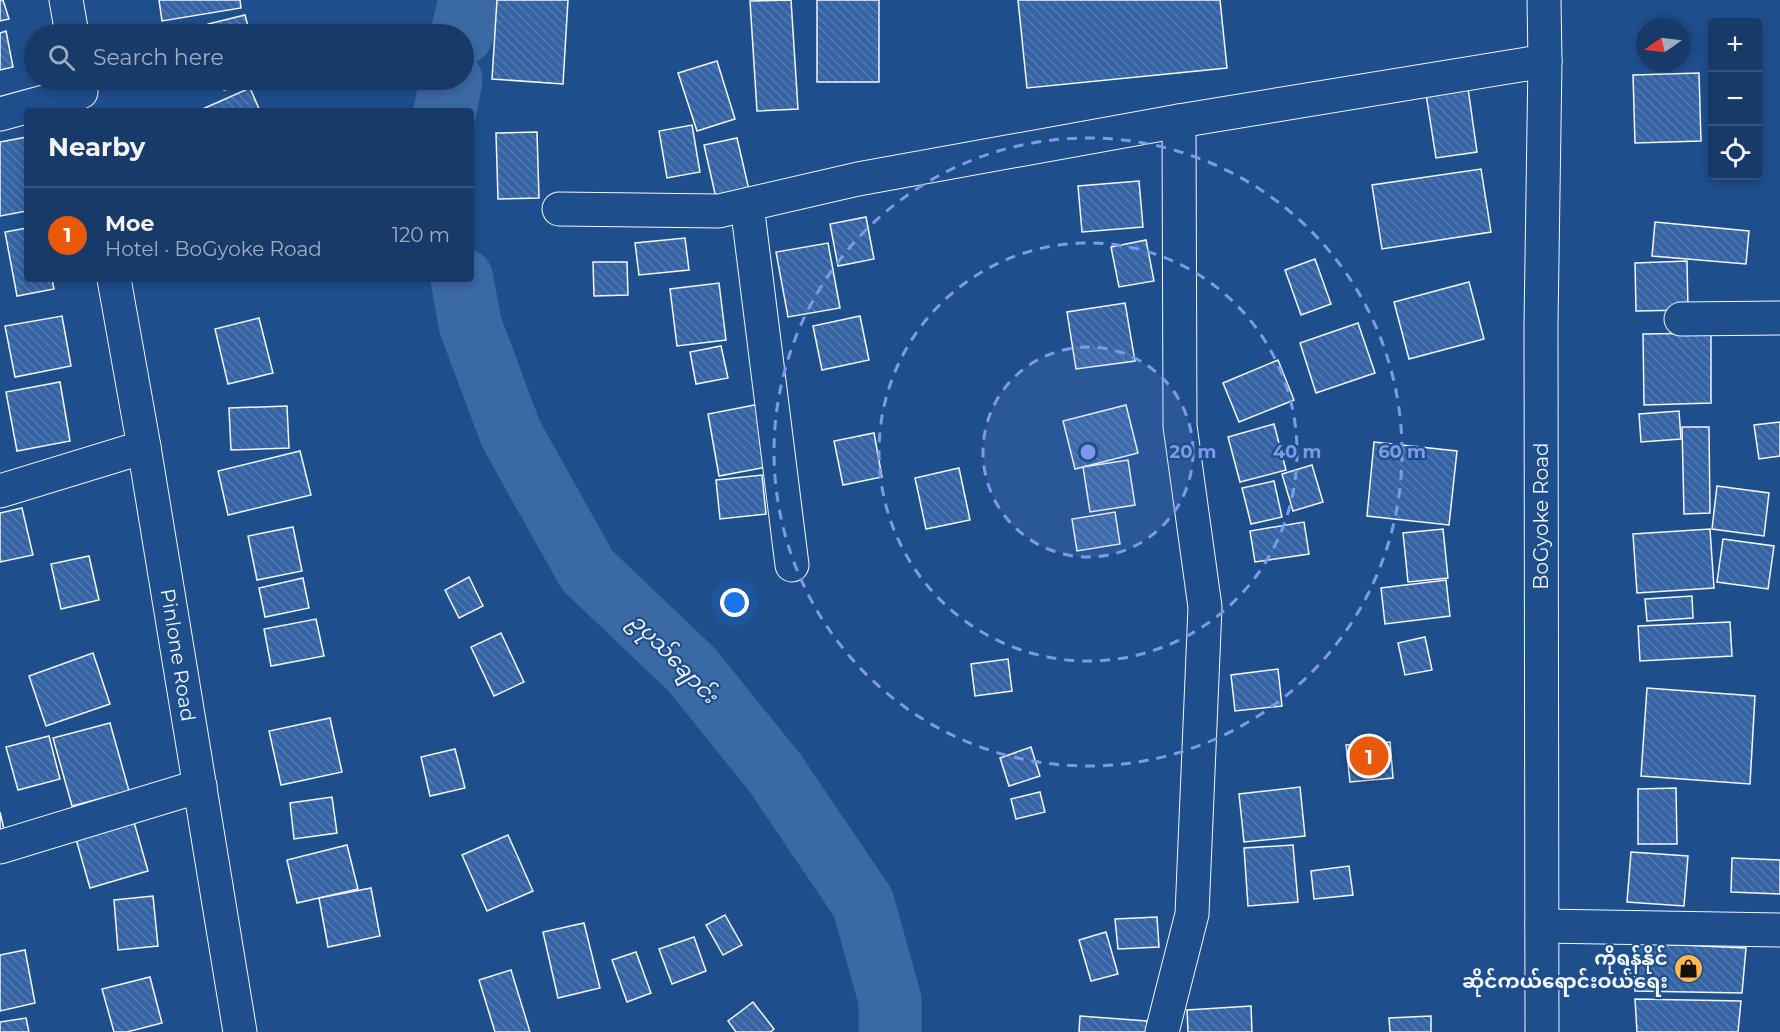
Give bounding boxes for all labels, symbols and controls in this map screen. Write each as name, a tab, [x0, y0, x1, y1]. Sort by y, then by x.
north arrow	[1636, 18, 1690, 72]
map controls	[1708, 18, 1762, 180]
button: +	[1708, 18, 1762, 72]
search box	[24, 24, 474, 90]
icon: search	[45, 41, 78, 74]
text: Search here	[93, 44, 224, 71]
button: −	[1708, 72, 1762, 126]
button: locate	[1708, 126, 1762, 180]
text: Nearby	[48, 131, 145, 163]
text: Moe	[105, 210, 154, 237]
text: 1	[64, 223, 71, 247]
text: 120 m	[392, 223, 450, 247]
text: Hotel · BoGyoke Road	[105, 237, 322, 261]
text: 20 m	[1170, 441, 1216, 463]
text: 40 m	[1273, 441, 1321, 463]
text: 60 m	[1378, 441, 1426, 463]
centre of rings	[1078, 442, 1098, 462]
street label: BoGyoke Road	[1529, 442, 1553, 590]
street label: Pinlone Road	[156, 587, 200, 723]
your location	[720, 588, 749, 617]
water label: ဥပုသ်ချောင်း	[622, 607, 725, 713]
pin: 1	[1350, 734, 1388, 778]
place label: ကိုရန်နိုင် ဆိုင်ကယ်ရောင်းဝယ်ရေး	[1462, 945, 1668, 997]
shop icon: ကိုရန်နိုင် ဆိုင်ကယ်ရောင်းဝယ်ရေး	[1673, 953, 1705, 985]

